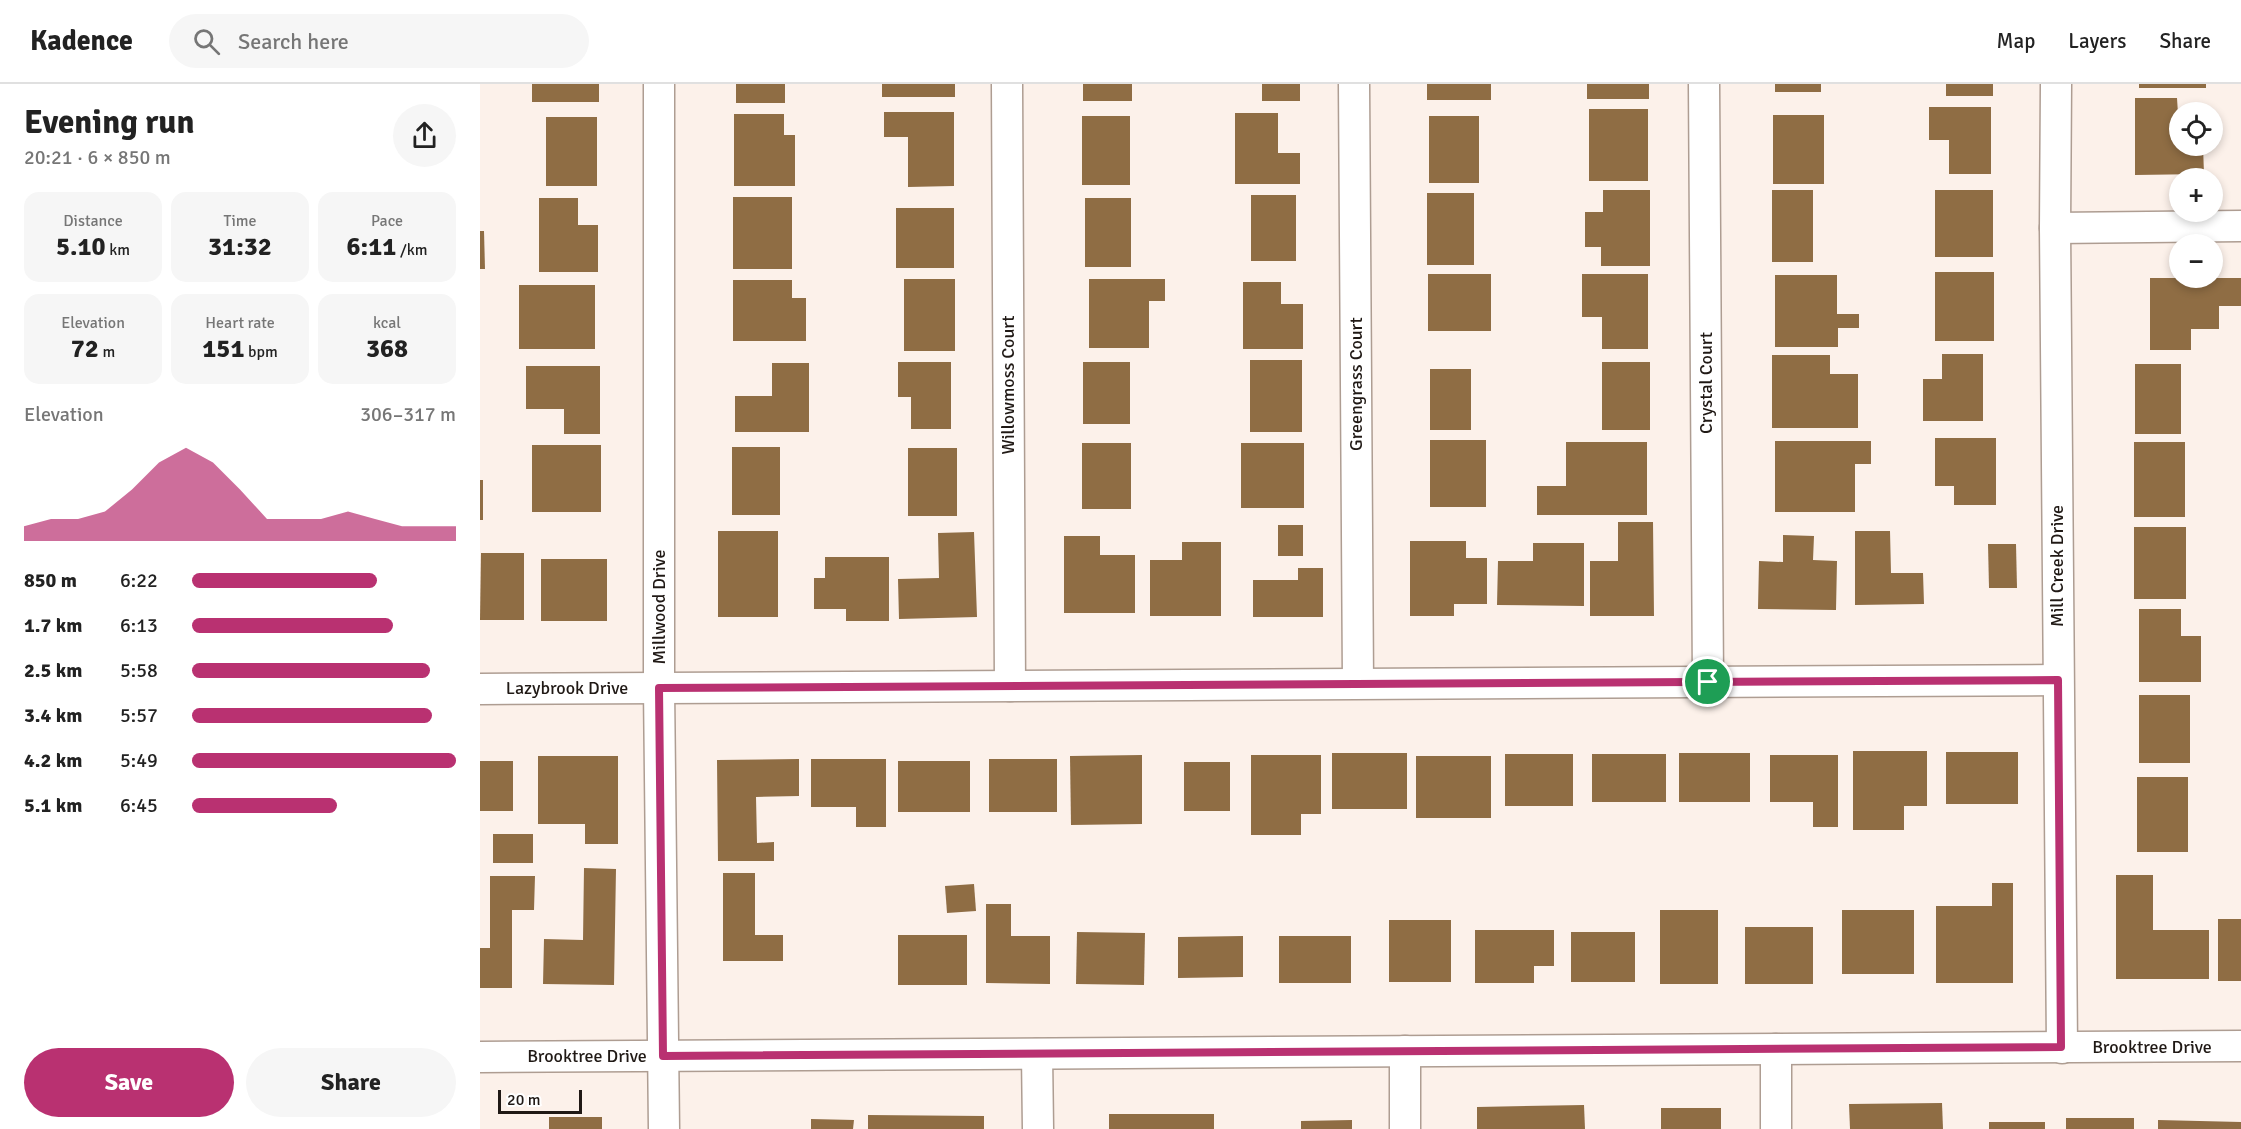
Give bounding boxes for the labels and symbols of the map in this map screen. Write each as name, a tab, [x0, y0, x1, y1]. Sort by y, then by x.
street label: Willowmoss Court	[997, 315, 1019, 455]
street label: Greengrass Court	[1345, 317, 1367, 451]
street label: Crystal Court	[1695, 332, 1717, 434]
street label: Mill Creek Drive	[2046, 505, 2068, 627]
street label: Millwood Drive	[648, 550, 670, 664]
pin	[1682, 656, 1733, 707]
street label: Lazybrook Drive	[506, 677, 628, 699]
street label: Brooktree Drive	[2092, 1036, 2212, 1058]
street label: Brooktree Drive	[527, 1045, 647, 1067]
scale bar	[498, 1087, 582, 1114]

